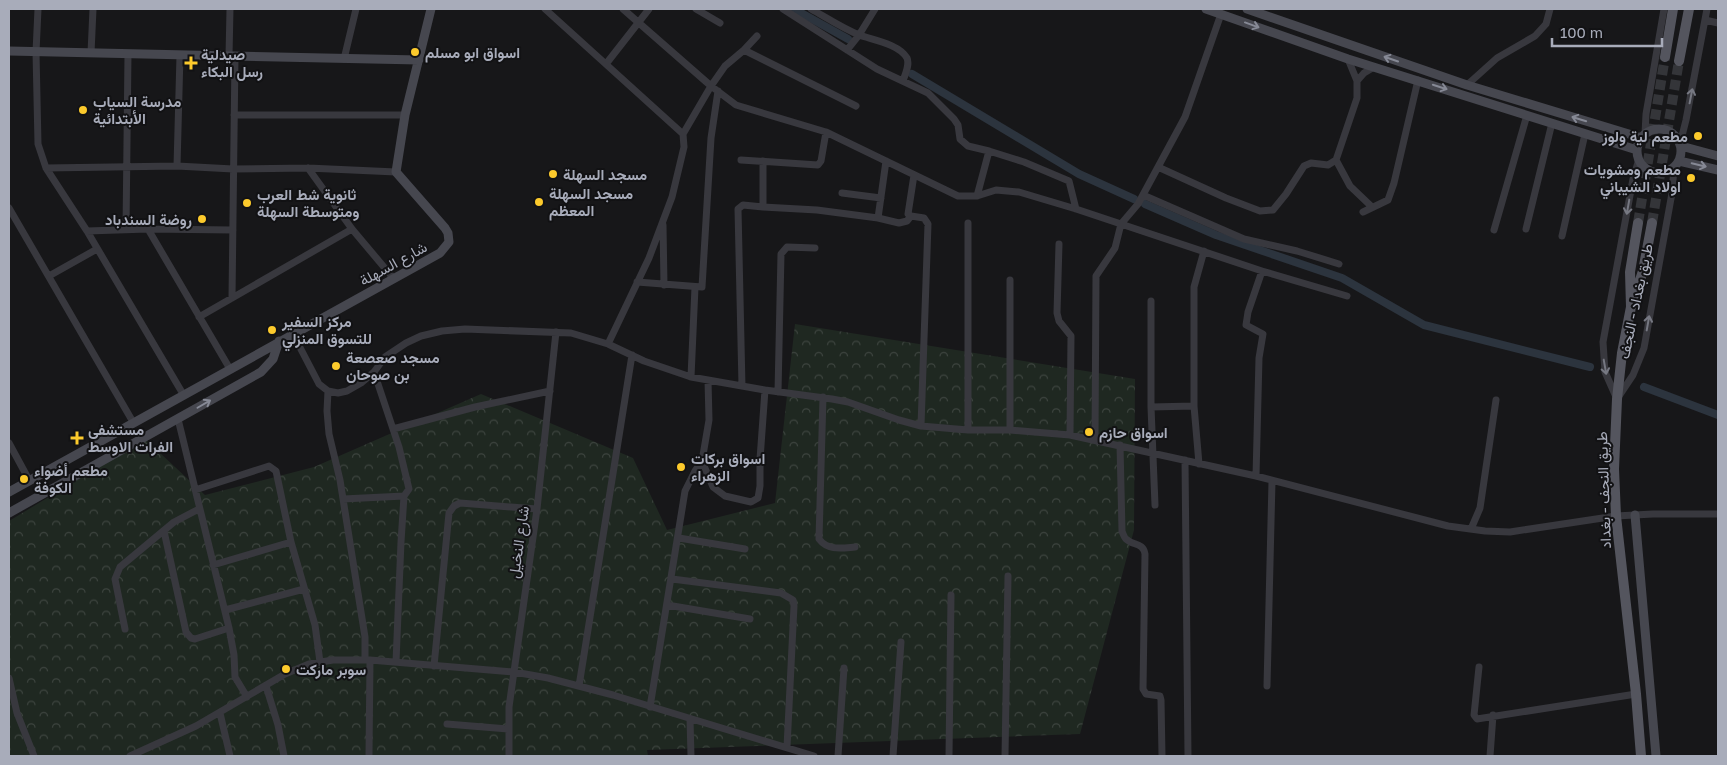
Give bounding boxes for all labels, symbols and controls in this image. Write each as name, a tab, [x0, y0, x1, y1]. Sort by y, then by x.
scale bar	[1552, 15, 1662, 47]
one-way arrow	[1244, 21, 1259, 30]
text: 100 m	[1560, 23, 1603, 41]
place label: اسواق ابو مسلم	[425, 43, 520, 63]
place label: صيدلية رسل البكاء	[201, 45, 263, 81]
marker: اسواق ابو مسلم	[409, 46, 421, 58]
one-way arrow	[1383, 53, 1399, 63]
marker: صيدلية رسل البكاء	[185, 57, 197, 69]
one-way arrow	[1431, 83, 1447, 93]
one-way arrow	[1686, 89, 1696, 105]
place label: مدرسة السياب الأبتدائية	[93, 92, 181, 128]
marker: مدرسة السياب الأبتدائية	[77, 104, 89, 116]
one-way arrow	[1571, 113, 1587, 123]
place label: مطعم لية ولوز	[1601, 127, 1688, 147]
marker: مطعم لية ولوز	[1692, 130, 1704, 142]
place label: مطعم ومشويات اولاد الشيباني	[1584, 160, 1681, 200]
one-way arrow	[1690, 161, 1706, 170]
place label: مسجد السهلة	[563, 165, 647, 184]
marker: مسجد السهلة	[547, 168, 559, 180]
marker: مطعم ومشويات اولاد الشيباني	[1685, 172, 1697, 184]
place label: مسجد السهلة المعظم	[549, 184, 633, 221]
place label: ثانوية شط العرب ومتوسطة السهلة	[257, 185, 359, 221]
marker: مسجد السهلة المعظم	[533, 196, 545, 208]
marker: ثانوية شط العرب ومتوسطة السهلة	[241, 197, 253, 209]
one-way arrow	[1623, 199, 1633, 215]
place label: روضة السندباد	[105, 210, 192, 229]
marker: روضة السندباد	[196, 213, 208, 225]
street label: شارع السهلة	[356, 237, 432, 292]
street label: طريق بغداد - النجف	[1614, 241, 1658, 361]
place label: مركز السفير للتسوق المنزلي	[281, 312, 372, 352]
one-way arrow	[1644, 316, 1654, 332]
marker: مركز السفير للتسوق المنزلي	[266, 324, 278, 336]
place label: مسجد صعصعة بن صوحان	[346, 348, 440, 384]
one-way arrow	[1600, 359, 1610, 375]
marker: مسجد صعصعة بن صوحان	[330, 360, 342, 372]
one-way arrow	[197, 399, 212, 409]
place label: مستشفى الفرات الاوسط	[88, 420, 173, 456]
place label: اسواق حازم	[1099, 423, 1168, 443]
marker: اسواق حازم	[1083, 426, 1095, 438]
marker: مستشفى الفرات الاوسط	[70, 431, 84, 445]
street label: طريق النجف - بغداد	[1592, 431, 1616, 549]
place label: اسواق بركات الزهراء	[691, 449, 765, 485]
place label: مطعم أضواء الكوفة	[34, 461, 108, 497]
marker: اسواق بركات الزهراء	[675, 461, 687, 473]
marker: مطعم أضواء الكوفة	[18, 473, 30, 485]
street label: شارع النخيل	[504, 504, 535, 580]
place label: سوبر ماركت	[296, 660, 366, 679]
marker: سوبر ماركت	[280, 663, 292, 675]

